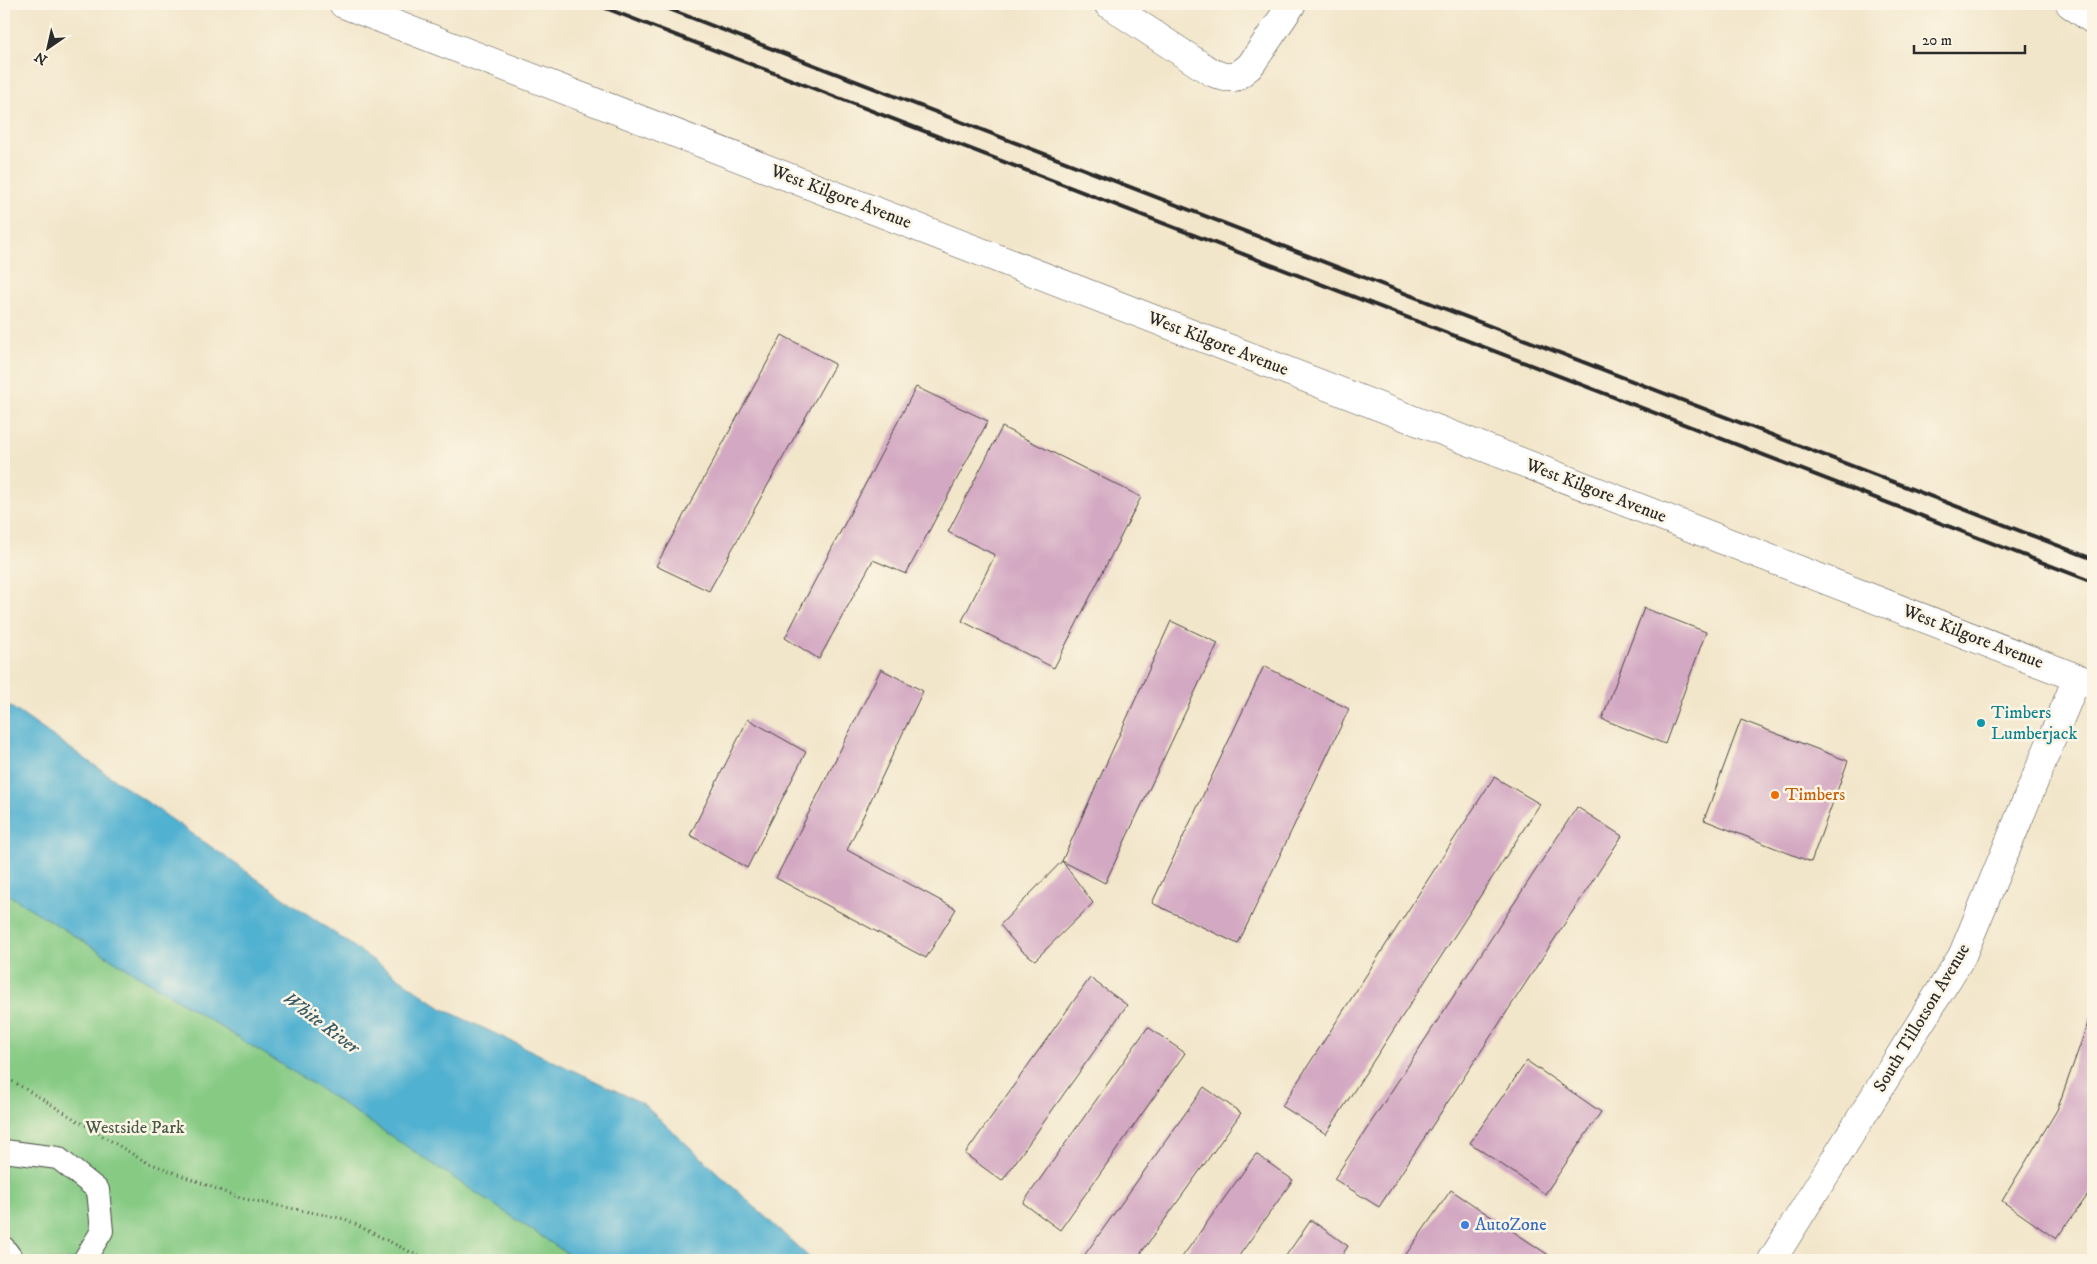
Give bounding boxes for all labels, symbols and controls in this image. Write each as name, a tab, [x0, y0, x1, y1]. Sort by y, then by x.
north arrow	[22, 22, 72, 72]
scale bar	[1914, 22, 2026, 54]
text: 20 m	[1922, 31, 1952, 50]
text: N	[31, 47, 51, 69]
street label: West Kilgore Avenue	[767, 160, 914, 234]
street label: West Kilgore Avenue	[1144, 307, 1291, 381]
street label: West Kilgore Avenue	[1522, 454, 1669, 528]
street label: West Kilgore Avenue	[1899, 600, 2046, 674]
place label: Timbers Lumberjack	[1991, 702, 2077, 745]
marker: Timbers Lumberjack	[1975, 717, 1987, 729]
place label: Timbers	[1785, 784, 1845, 806]
marker: Timbers	[1769, 789, 1781, 801]
street label: South Tillotson Avenue	[1869, 940, 1975, 1096]
water label: White River	[278, 987, 365, 1060]
park label: Westside Park	[84, 1117, 185, 1139]
place label: AutoZone	[1475, 1214, 1547, 1236]
marker: AutoZone	[1459, 1219, 1471, 1231]

